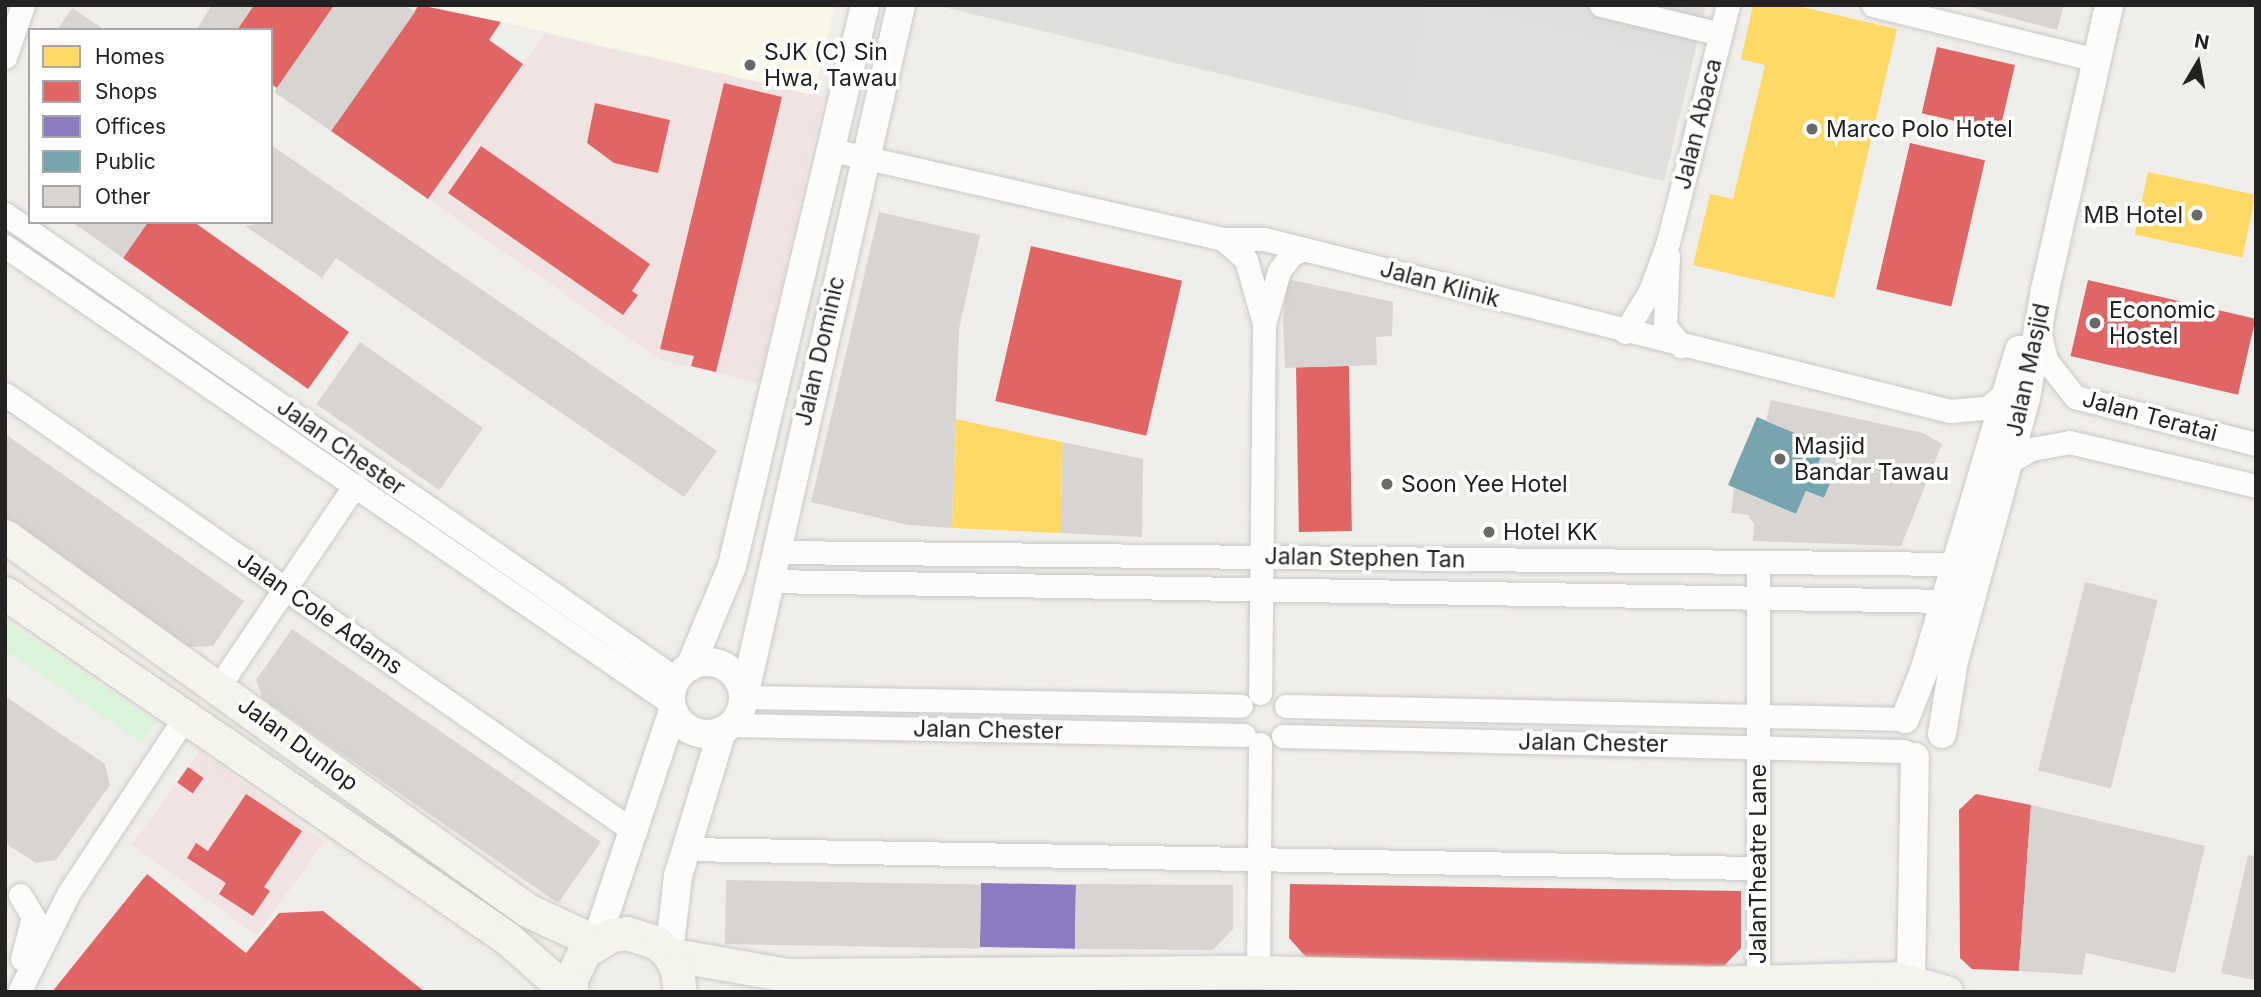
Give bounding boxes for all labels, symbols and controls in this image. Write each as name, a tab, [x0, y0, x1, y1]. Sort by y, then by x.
legend	[28, 28, 273, 224]
north arrow	[2163, 28, 2233, 98]
text: N	[2193, 29, 2211, 54]
place label: SJK (C) Sin Hwa, Tawau	[764, 38, 897, 92]
text: Homes	[95, 44, 165, 69]
street label: Jalan Abaca	[1668, 56, 1728, 192]
marker: SJK (C) Sin Hwa, Tawau	[742, 57, 758, 73]
text: Shops	[95, 79, 157, 104]
text: Offices	[95, 114, 166, 139]
place label: Marco Polo Hotel	[1826, 115, 2013, 143]
marker: Marco Polo Hotel	[1804, 121, 1820, 137]
text: Public	[95, 149, 156, 174]
text: Other	[95, 184, 151, 209]
place label: MB Hotel	[2084, 201, 2183, 229]
marker: MB Hotel	[2189, 207, 2205, 223]
street label: Jalan Klinik	[1377, 255, 1503, 313]
street label: Jalan Dominic	[789, 273, 851, 429]
place label: Economic Hostel	[2109, 296, 2216, 350]
street label: Jalan Masjid	[2000, 301, 2056, 439]
marker: Economic Hostel	[2087, 315, 2103, 331]
street label: Jalan Teratai	[2079, 385, 2221, 447]
street label: Jalan Chester	[272, 393, 410, 501]
place label: Masjid Bandar Tawau	[1794, 432, 1949, 486]
marker: Masjid Bandar Tawau	[1772, 451, 1788, 467]
place label: Soon Yee Hotel	[1401, 470, 1568, 498]
marker: Soon Yee Hotel	[1379, 476, 1395, 492]
place label: Hotel KK	[1503, 518, 1598, 546]
marker: Hotel KK	[1481, 524, 1497, 540]
street label: Jalan Stephen Tan	[1264, 542, 1466, 574]
street label: Jalan Cole Adams	[232, 546, 408, 680]
street label: Jalan Dunlop	[233, 691, 363, 797]
street label: Jalan Chester	[913, 715, 1063, 745]
street label: Jalan Chester	[1518, 728, 1668, 758]
street label: JalanTheatre Lane	[1744, 764, 1772, 964]

